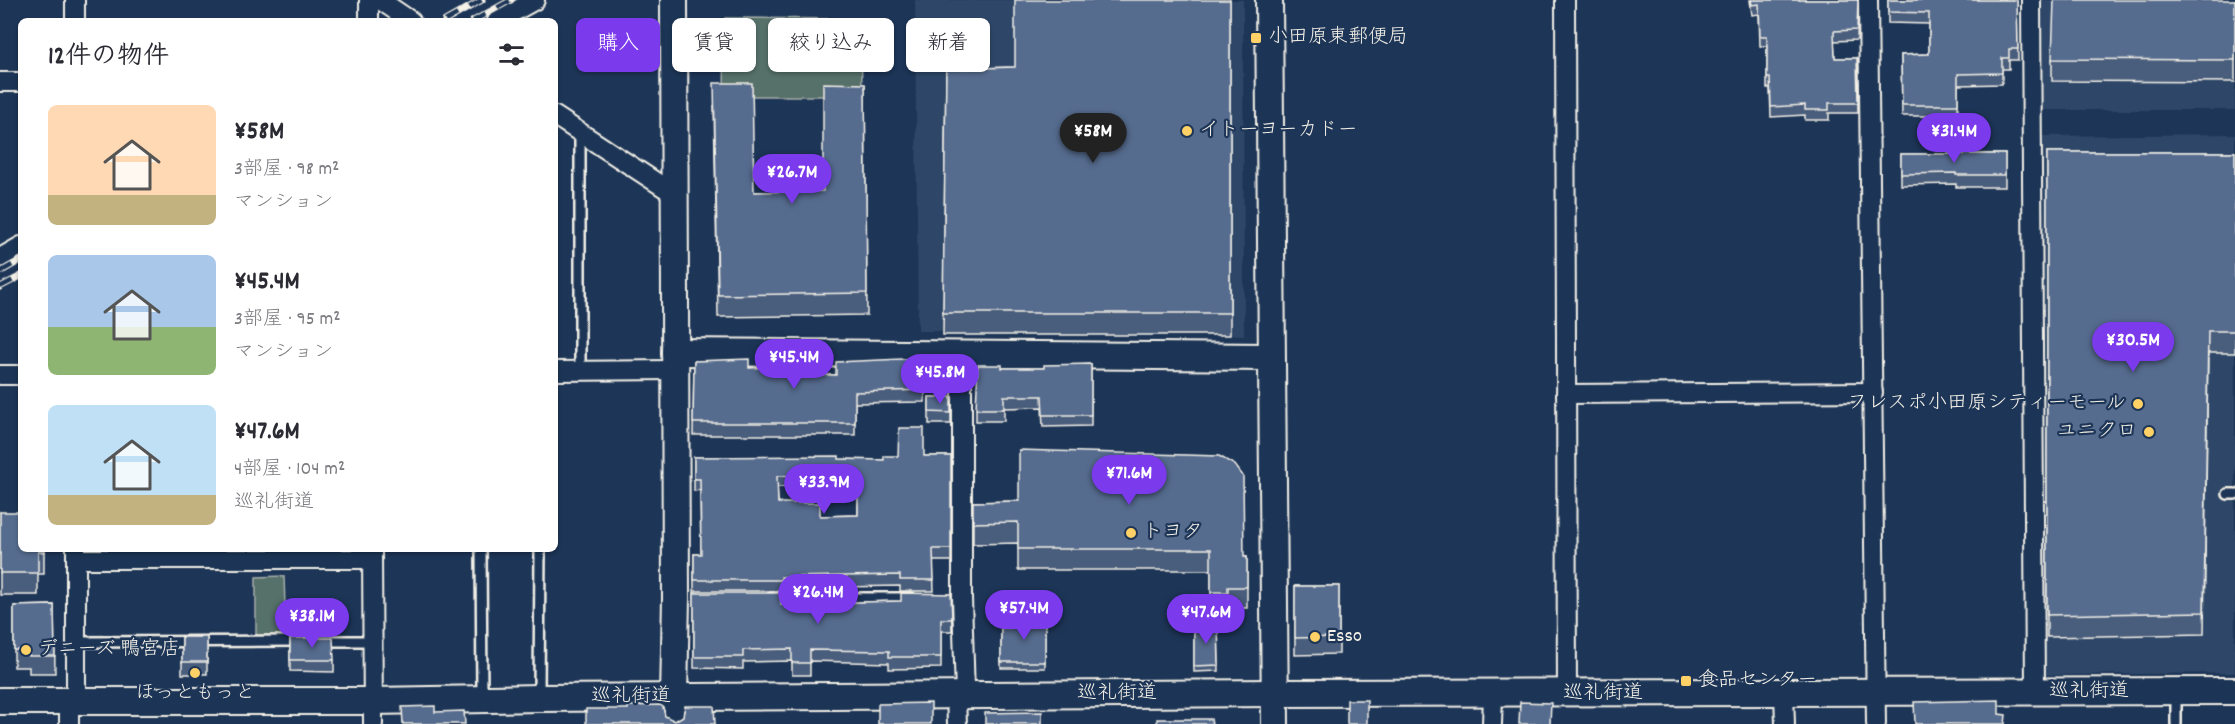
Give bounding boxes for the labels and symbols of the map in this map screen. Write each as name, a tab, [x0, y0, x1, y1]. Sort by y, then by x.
place label: 小田原東郵便局	[1268, 24, 1408, 52]
marker: 小田原東郵便局	[1249, 31, 1263, 45]
pin: ¥58M	[1057, 113, 1129, 164]
pin: ¥31.4M	[1905, 113, 2003, 164]
place label: イトーヨーカドー	[1199, 117, 1358, 145]
marker: イトーヨーカドー	[1180, 124, 1194, 138]
pin: ¥26.7M	[743, 154, 841, 205]
pin: ¥30.5M	[2084, 322, 2182, 373]
pin: ¥45.4M	[745, 339, 843, 390]
pin: ¥45.8M	[891, 354, 989, 405]
place label: フレスポ小田原シティーモール	[1847, 390, 2126, 418]
marker: フレスポ小田原シティーモール	[2131, 397, 2145, 411]
place label: ユニクロ	[2057, 418, 2137, 446]
marker: ユニクロ	[2142, 425, 2156, 439]
pin: ¥71.6M	[1080, 455, 1178, 506]
pin: ¥33.9M	[775, 464, 873, 515]
place label: トヨタ	[1143, 519, 1203, 547]
marker: トヨタ	[1124, 526, 1138, 540]
pin: ¥26.4M	[769, 574, 867, 625]
pin: ¥57.4M	[975, 590, 1073, 641]
pin: ¥47.6M	[1157, 594, 1255, 645]
pin: ¥38.1M	[263, 598, 361, 649]
place label: Esso	[1327, 623, 1362, 651]
marker: Esso	[1308, 630, 1322, 644]
place label: デニーズ 鴨宮店	[38, 636, 180, 664]
marker: デニーズ 鴨宮店	[19, 643, 33, 657]
marker: ほっともっと	[188, 666, 202, 680]
place label: 食品センター	[1698, 667, 1817, 695]
marker: 食品センター	[1679, 674, 1693, 688]
street label: 巡礼街道	[2049, 678, 2129, 706]
place label: ほっともっと	[135, 680, 255, 708]
street label: 巡礼街道	[1077, 680, 1157, 708]
street label: 巡礼街道	[1563, 680, 1643, 708]
street label: 巡礼街道	[591, 683, 671, 711]

